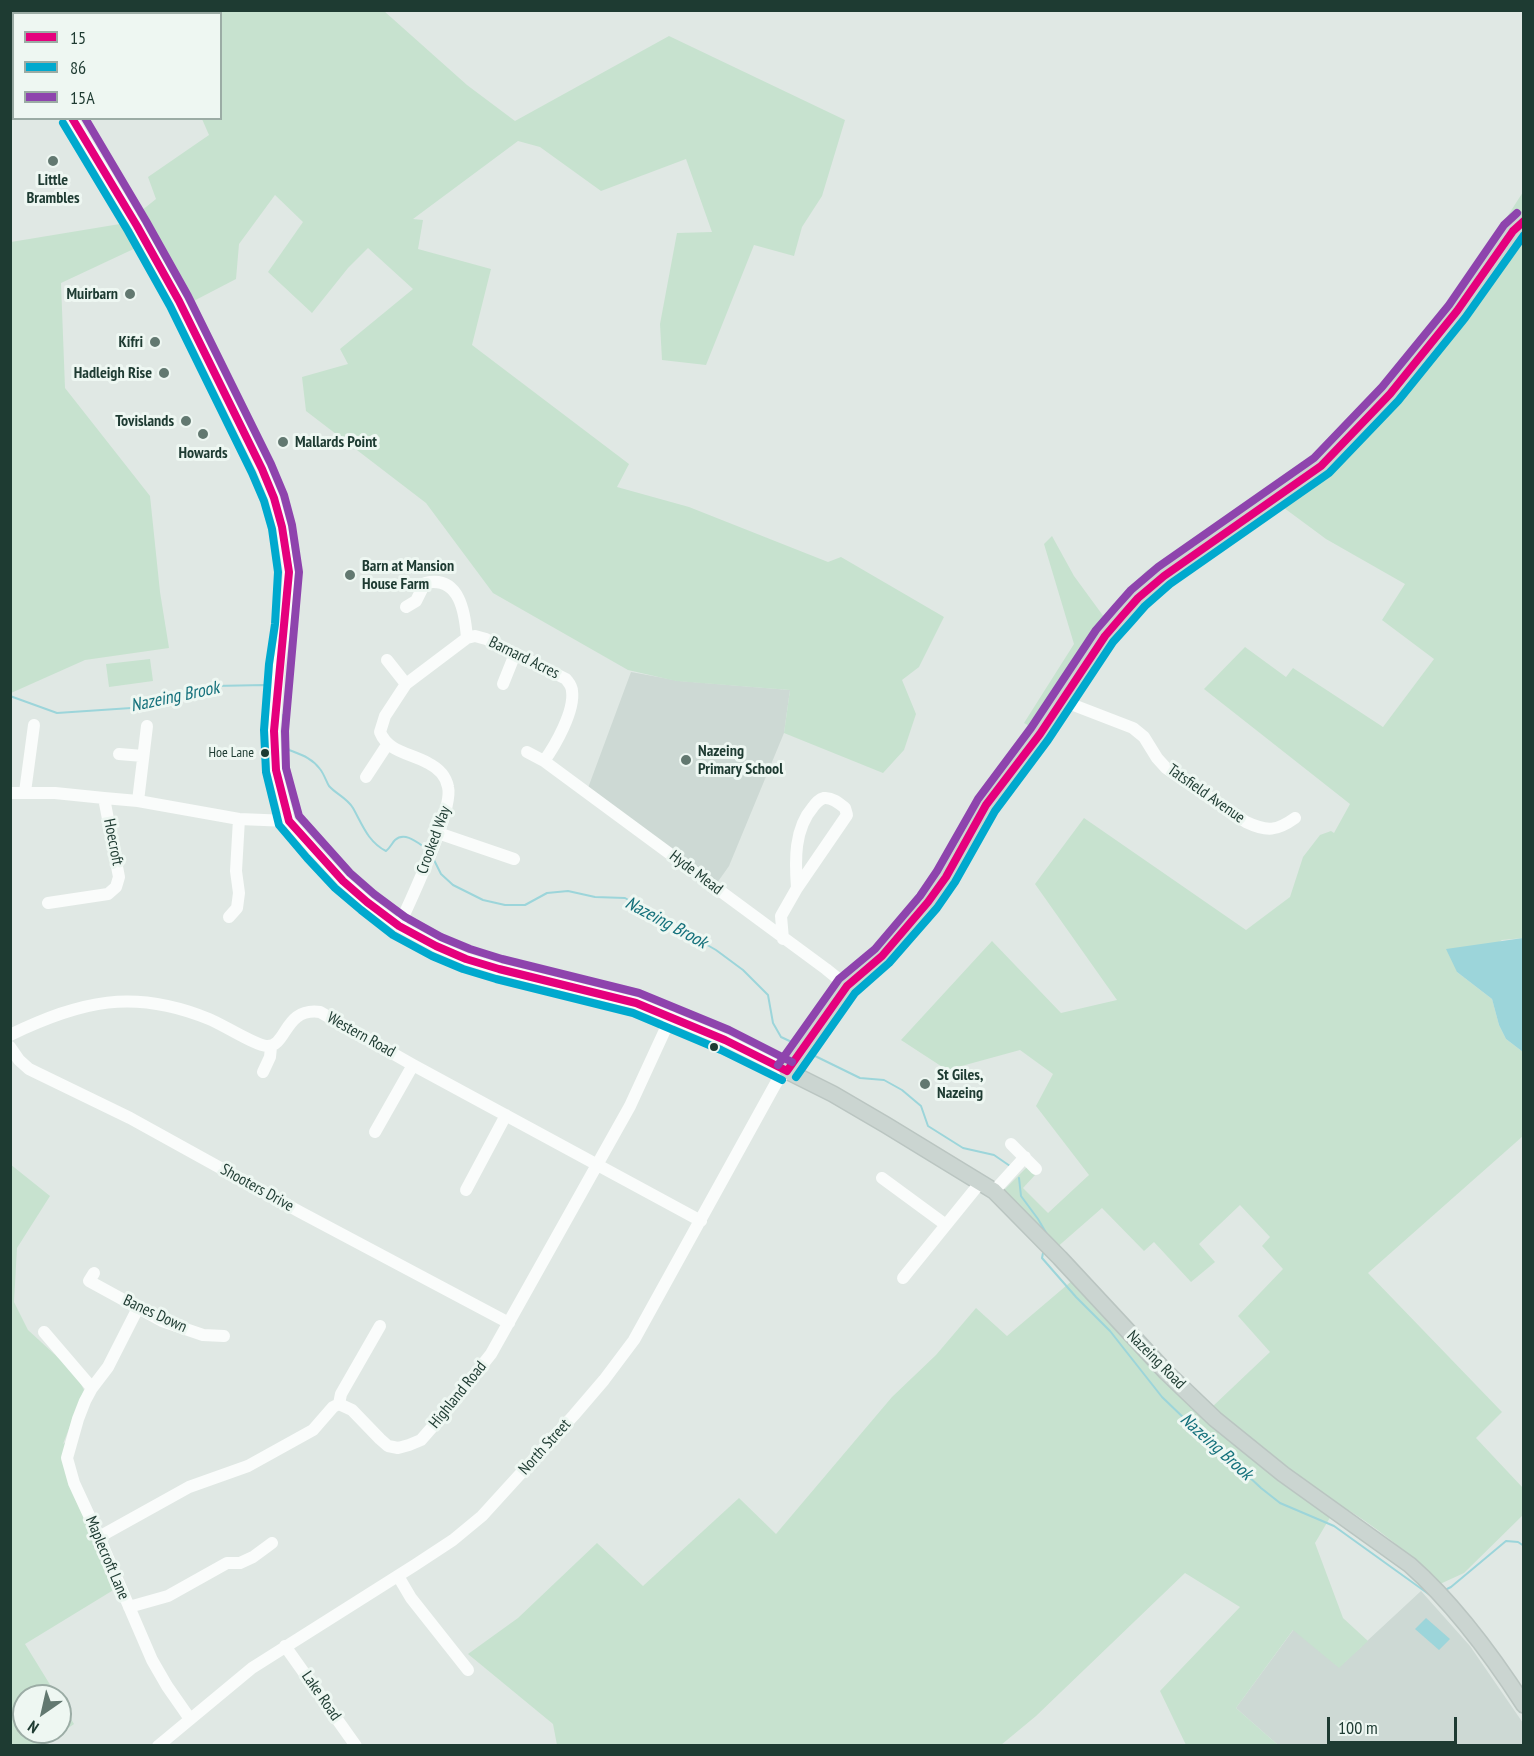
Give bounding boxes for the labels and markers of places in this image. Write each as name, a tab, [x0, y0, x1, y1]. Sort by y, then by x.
marker: Little Brambles	[46, 154, 60, 168]
place label: Little Brambles	[26, 170, 80, 208]
place label: Muirbarn	[66, 284, 118, 304]
marker: Muirbarn	[123, 287, 137, 301]
place label: Kifri	[119, 332, 143, 352]
marker: Kifri	[148, 335, 162, 349]
place label: Hadleigh Rise	[74, 363, 152, 383]
marker: Hadleigh Rise	[157, 366, 171, 380]
place label: Tovislands	[115, 411, 174, 431]
marker: Tovislands	[179, 414, 193, 428]
marker: Howards	[196, 427, 210, 441]
place label: Mallards Point	[295, 432, 377, 452]
marker: Mallards Point	[276, 435, 290, 449]
place label: Howards	[178, 443, 228, 463]
place label: Barn at Mansion House Farm	[362, 556, 454, 594]
marker: Barn at Mansion House Farm	[343, 568, 357, 582]
place label: Nazeing Primary School	[698, 741, 783, 779]
place label: Hoe Lane	[209, 745, 254, 761]
marker: Hoe Lane	[259, 747, 271, 759]
marker: Nazeing Primary School	[679, 753, 693, 767]
unlabelled marker	[708, 1041, 720, 1053]
place label: St Giles, Nazeing	[937, 1065, 983, 1103]
marker: St Giles, Nazeing	[918, 1077, 932, 1091]

